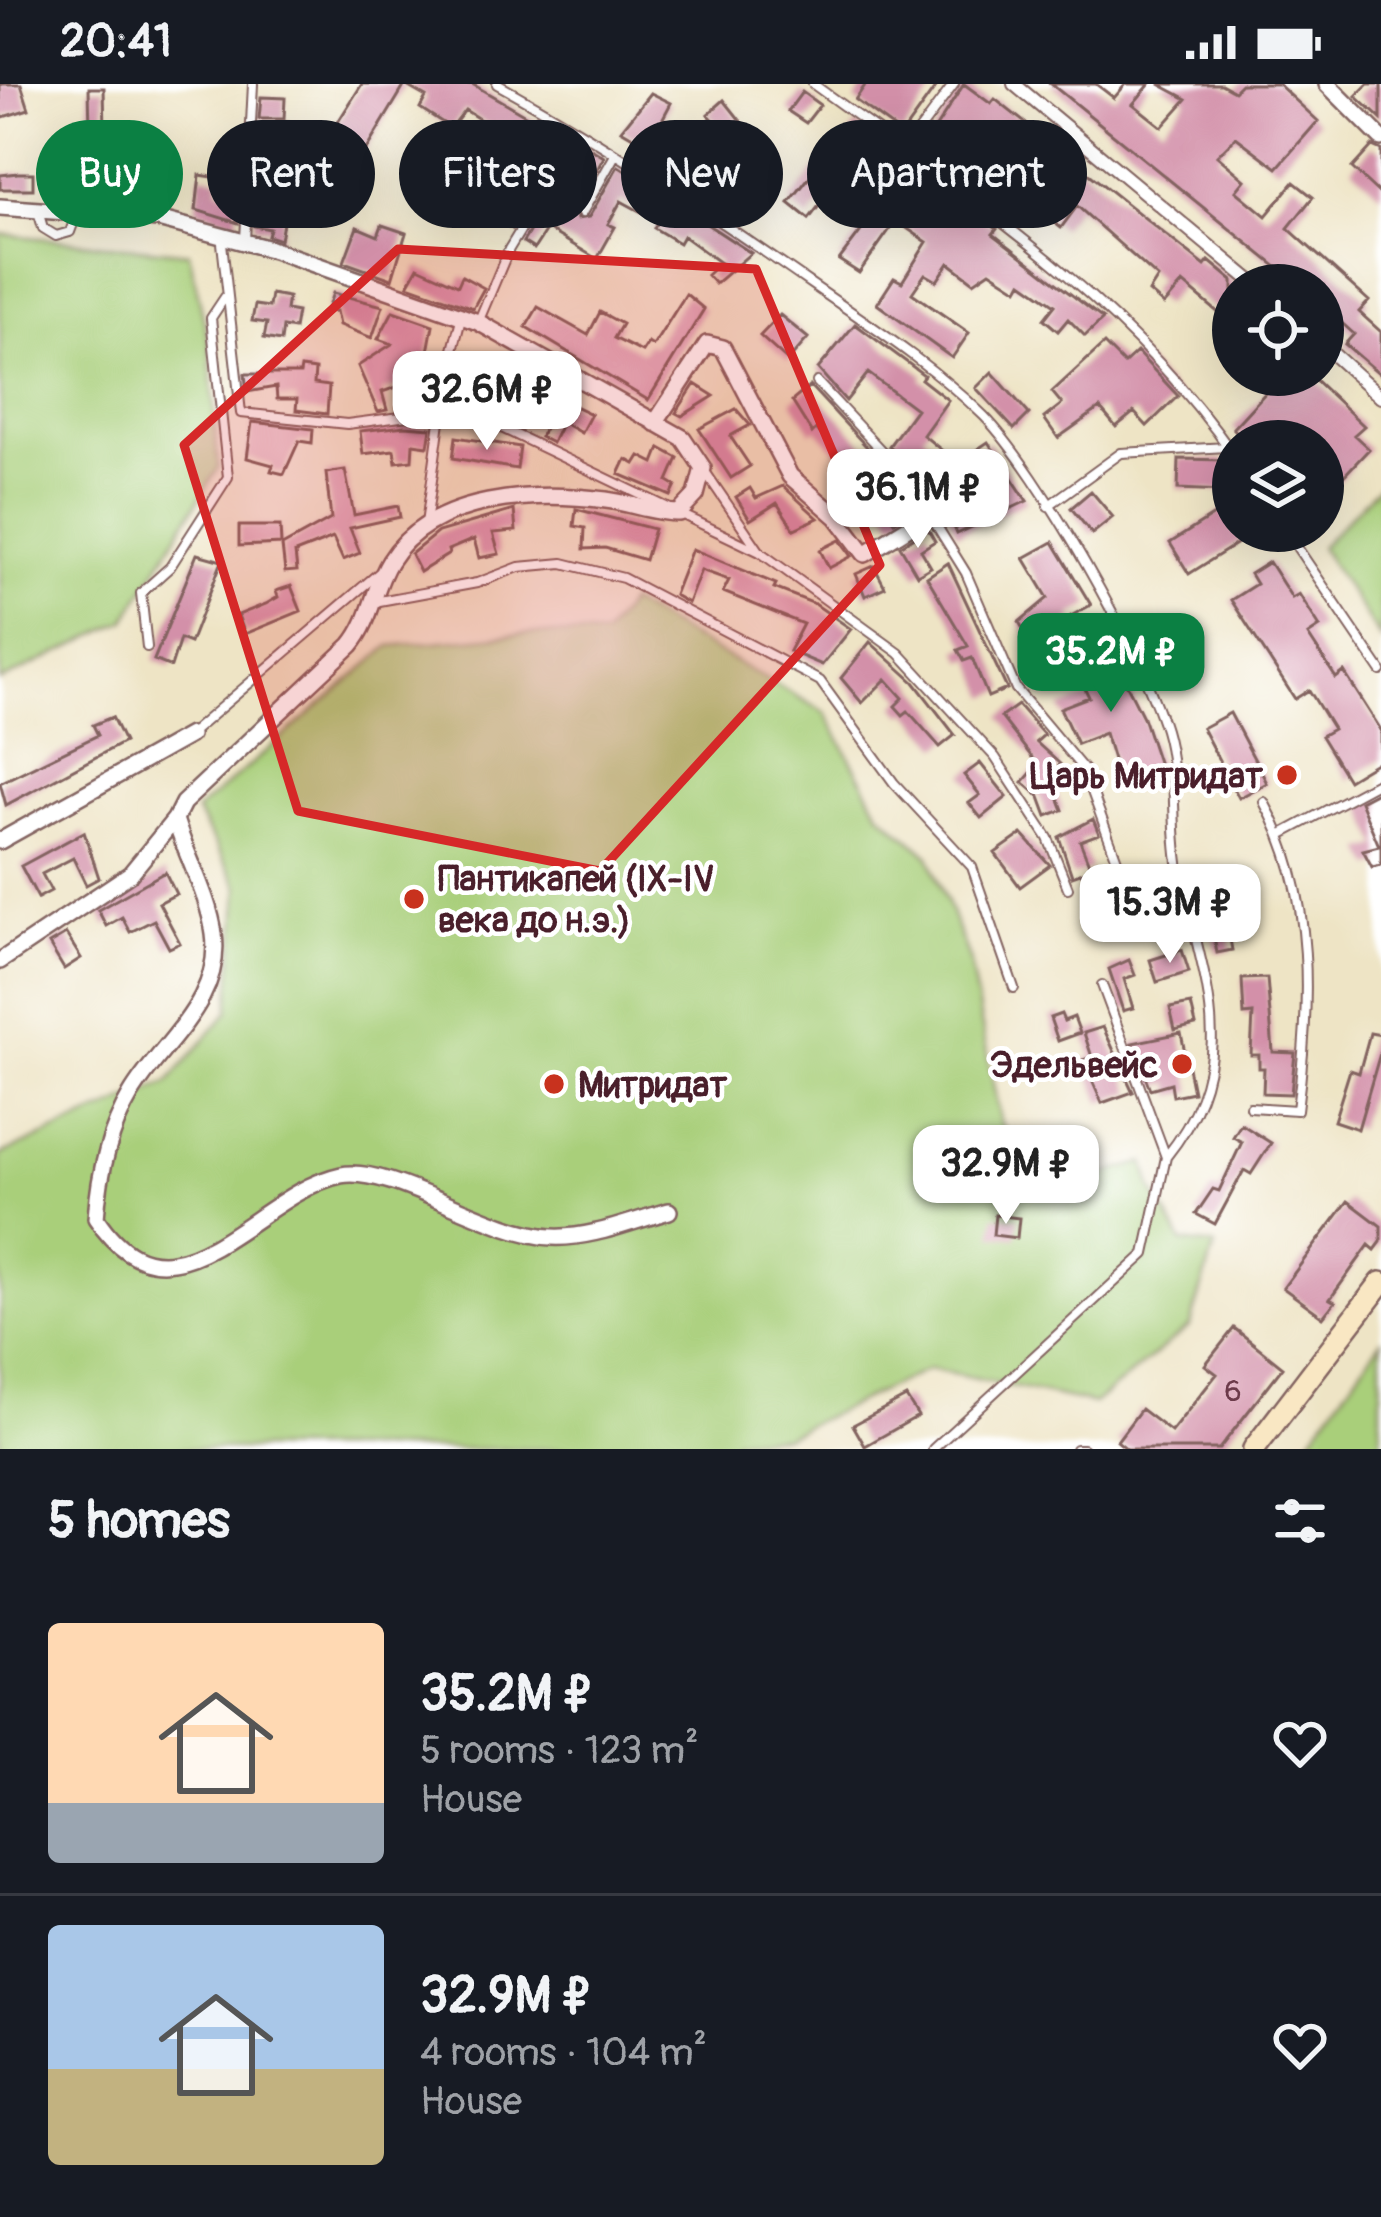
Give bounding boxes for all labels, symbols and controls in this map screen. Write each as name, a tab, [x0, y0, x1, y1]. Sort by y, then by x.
text: 20:41	[60, 14, 172, 70]
chip: Buy	[36, 120, 183, 228]
chip: Rent	[207, 120, 375, 228]
chip: Filters	[399, 120, 597, 228]
chip: New	[621, 120, 783, 228]
chip: Apartment	[807, 120, 1087, 228]
map controls	[1212, 264, 1344, 552]
button: locate	[1212, 264, 1344, 396]
pin: 32.6M ₽	[376, 351, 598, 453]
text: 32.6M ₽	[420, 365, 554, 414]
button: layers	[1212, 420, 1344, 552]
pin: 36.1M ₽	[807, 449, 1029, 551]
text: 36.1M ₽	[854, 463, 982, 512]
pin: 35.2M ₽	[1000, 613, 1222, 715]
text: 35.2M ₽	[1044, 627, 1178, 676]
place label: Царь Митридат	[1030, 754, 1264, 799]
marker: Царь Митридат	[1274, 762, 1300, 788]
place label: Пантикапей (IX-IV века до н.э.)	[438, 857, 714, 943]
pin: 15.3M ₽	[1059, 864, 1281, 966]
text: 15.3M ₽	[1107, 878, 1233, 927]
marker: Пантикапей (IX-IV века до н.э.)	[401, 886, 427, 912]
place label: Эдельвейс	[991, 1043, 1158, 1088]
marker: Эдельвейс	[1169, 1051, 1195, 1077]
place label: Митридат	[578, 1063, 728, 1108]
marker: Митридат	[541, 1071, 567, 1097]
pin: 32.9M ₽	[895, 1125, 1117, 1227]
text: 32.9M ₽	[940, 1139, 1072, 1188]
house number: 6	[1224, 1373, 1242, 1410]
icon: filters	[1267, 1488, 1333, 1554]
text: 5 homes	[48, 1489, 230, 1553]
text: 35.2M ₽	[420, 1662, 594, 1726]
icon: home	[144, 1671, 288, 1815]
icon: heart	[1267, 1710, 1333, 1776]
text: 5 rooms · 123 m²	[420, 1726, 699, 1775]
text: House	[420, 1775, 522, 1824]
text: 32.9M ₽	[420, 1964, 593, 2028]
icon: home	[144, 1973, 288, 2117]
icon: heart	[1267, 2012, 1333, 2078]
text: 4 rooms · 104 m²	[420, 2028, 707, 2077]
text: House	[420, 2077, 522, 2126]

